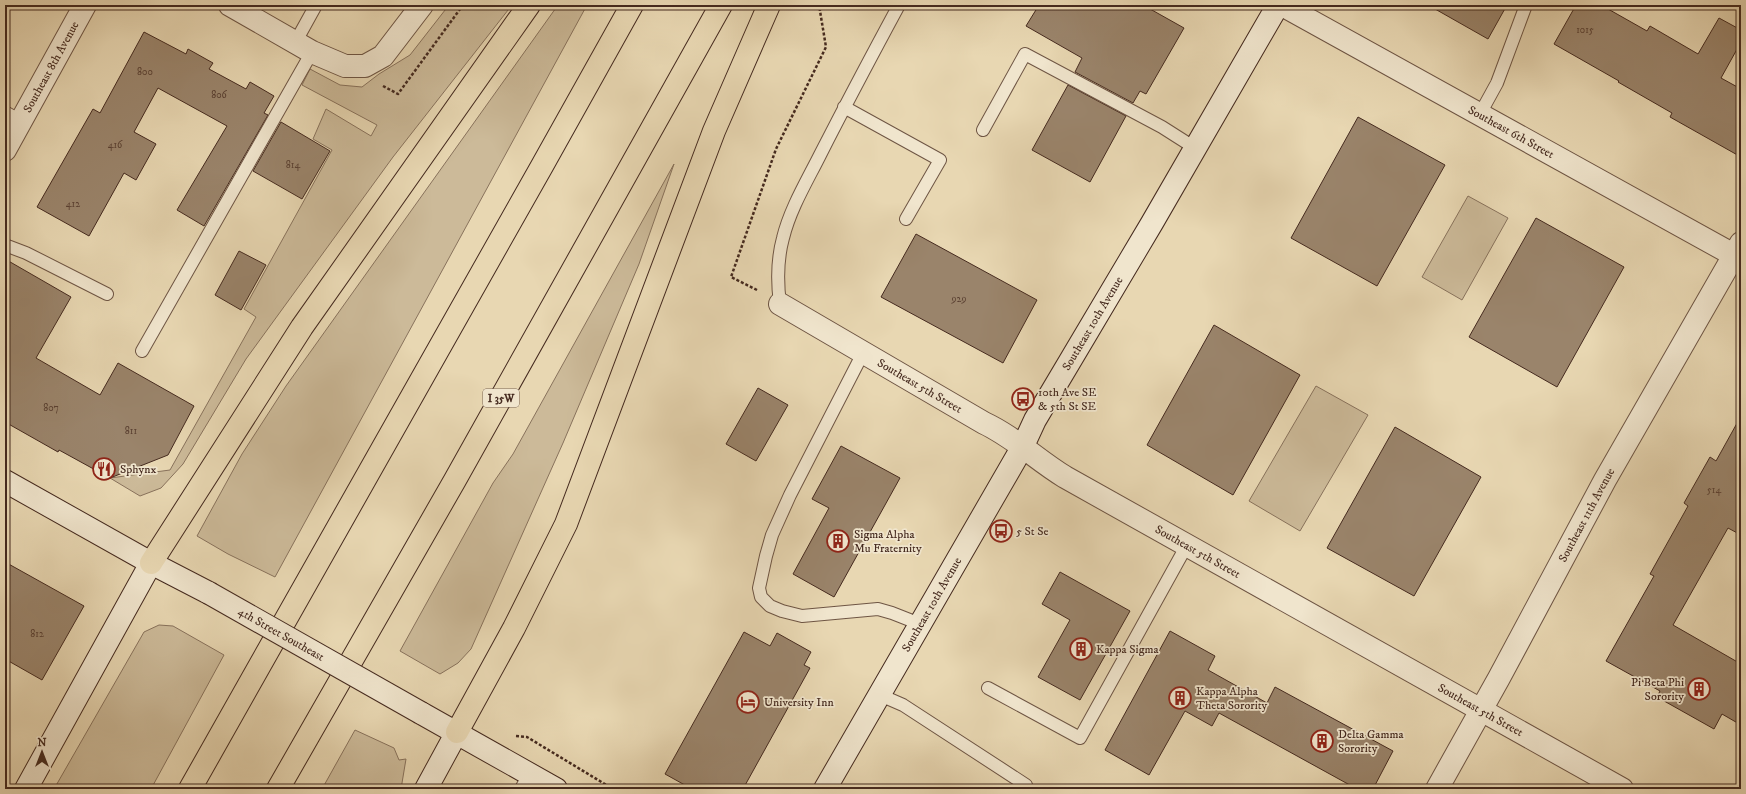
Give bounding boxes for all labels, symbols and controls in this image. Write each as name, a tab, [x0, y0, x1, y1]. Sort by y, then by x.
street label: Southeast 8th Avenue	[20, 19, 83, 115]
house number: 1015	[1576, 24, 1594, 36]
house number: 800	[137, 66, 153, 78]
house number: 806	[211, 89, 228, 101]
street label: Southeast 6th Street	[1465, 103, 1557, 162]
house number: 416	[108, 139, 123, 151]
house number: 814	[286, 159, 300, 171]
house number: 412	[66, 198, 80, 210]
street label: Southeast 10th Avenue	[1059, 274, 1126, 373]
house number: 929	[951, 293, 966, 305]
street label: Southeast 5th Street	[875, 355, 965, 417]
place label: 10th Ave SE & 5th St SE	[1038, 385, 1097, 414]
bus stop icon: 10th Ave SE & 5th St SE	[1010, 386, 1036, 412]
road number: I 35W	[483, 389, 519, 407]
house number: 807	[43, 402, 59, 414]
house number: 811	[125, 425, 137, 437]
restaurant icon: Sphynx	[91, 456, 117, 482]
place label: Sphynx	[120, 462, 156, 477]
street label: Southeast 11th Avenue	[1555, 466, 1618, 565]
house number: 514	[1707, 484, 1721, 496]
bus stop icon: 5 St Se	[988, 518, 1014, 544]
street label: Southeast 5th Street	[1152, 522, 1243, 582]
place label: 5 St Se	[1016, 524, 1049, 539]
place label: Sigma Alpha Mu Fraternity	[854, 527, 922, 556]
building icon: Sigma Alpha Mu Fraternity	[825, 528, 851, 554]
street label: Southeast 10th Avenue	[899, 555, 965, 655]
street label: 4th Street Southeast	[235, 604, 327, 665]
house number: 812	[30, 628, 44, 640]
building icon: Kappa Sigma	[1068, 636, 1094, 662]
place label: Kappa Sigma	[1096, 642, 1159, 657]
place label: Pi Beta Phi Sorority	[1631, 675, 1684, 704]
building icon: Pi Beta Phi Sorority	[1686, 676, 1712, 702]
street label: Southeast 5th Street	[1435, 680, 1526, 740]
place label: Kappa Alpha Theta Sorority	[1196, 684, 1268, 713]
building icon: Kappa Alpha Theta Sorority	[1167, 685, 1193, 711]
hotel icon: University Inn	[735, 689, 761, 715]
place label: University Inn	[764, 695, 834, 710]
place label: Delta Gamma Sorority	[1338, 727, 1405, 756]
building icon: Delta Gamma Sorority	[1309, 728, 1335, 754]
north arrow	[22, 732, 62, 772]
text: N	[37, 736, 47, 750]

